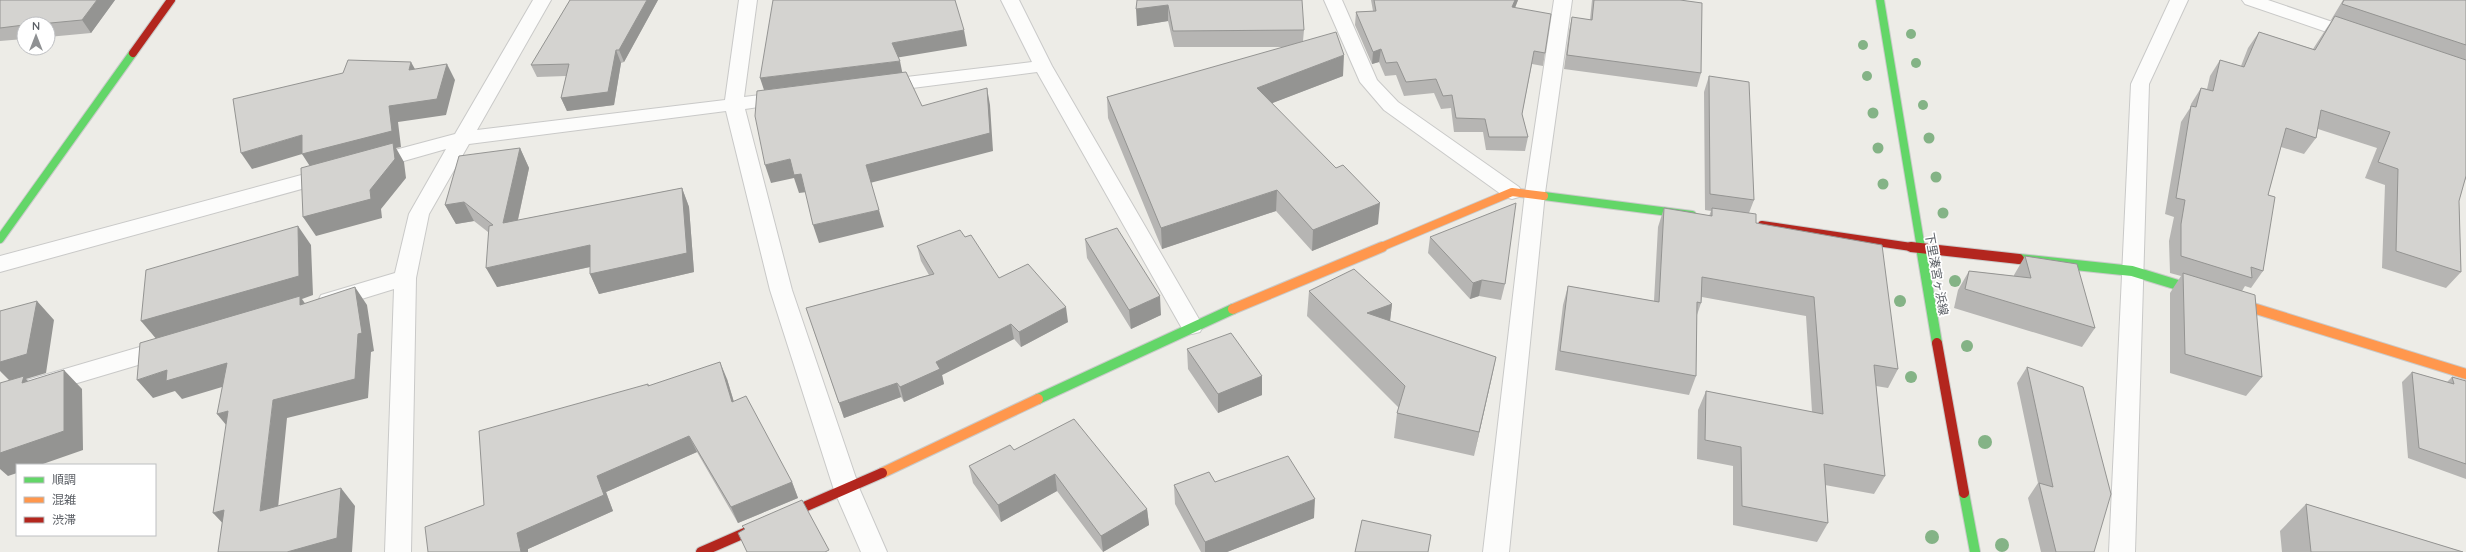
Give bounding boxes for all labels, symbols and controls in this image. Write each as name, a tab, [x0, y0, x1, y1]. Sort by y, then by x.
north arrow	[16, 16, 56, 56]
text: N	[32, 19, 40, 33]
street label: 下里湊宮ヶ浜線	[1922, 231, 1952, 317]
legend	[16, 464, 156, 536]
text: 順調	[52, 472, 76, 487]
text: 混雑	[52, 492, 76, 507]
text: 渋滞	[52, 512, 76, 527]

